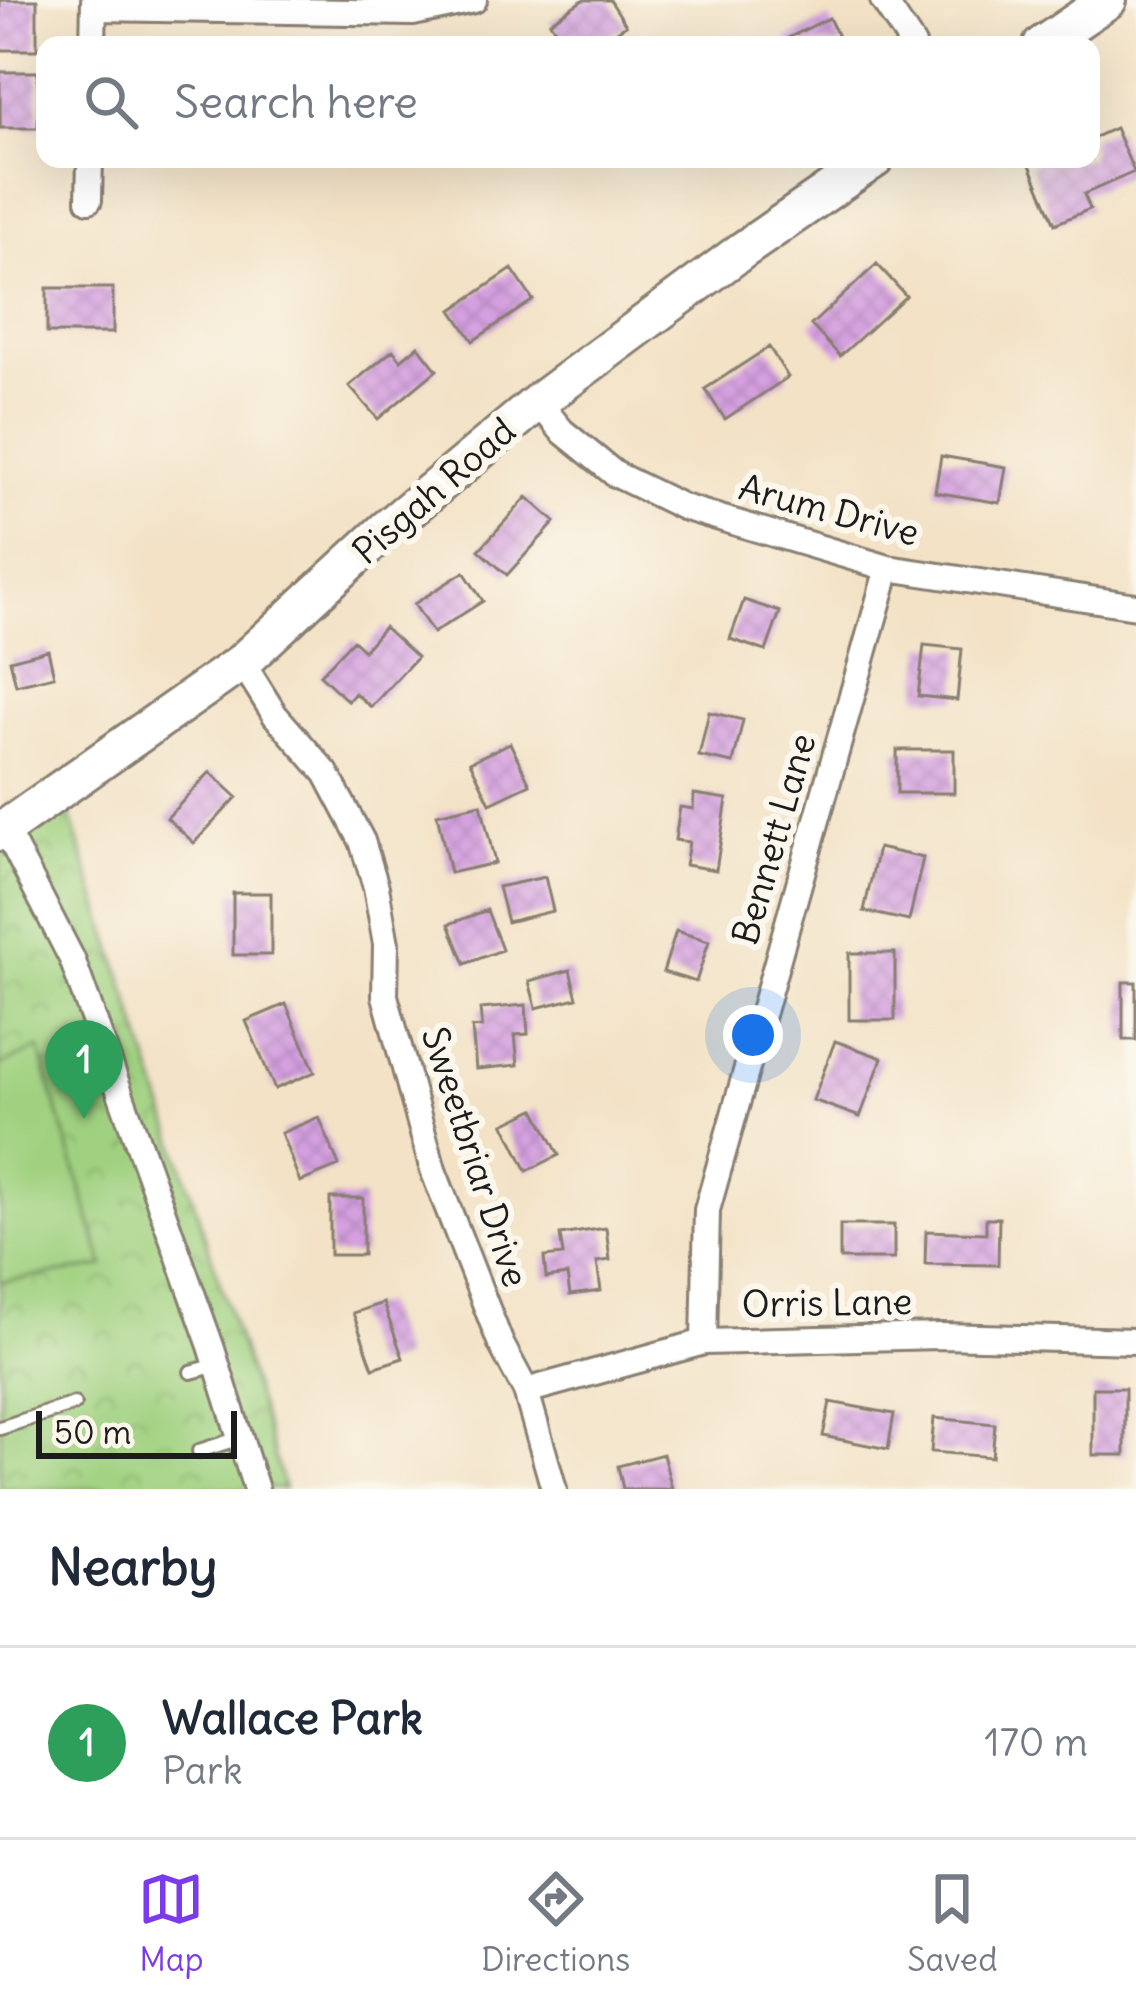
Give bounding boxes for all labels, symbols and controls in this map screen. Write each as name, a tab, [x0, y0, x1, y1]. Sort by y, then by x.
search box	[36, 36, 1100, 168]
icon: search	[78, 69, 144, 135]
text: Search here	[174, 74, 418, 130]
street label: Pisgah Road	[344, 408, 524, 574]
street label: Arum Drive	[734, 464, 924, 556]
street label: Bennett Lane	[722, 728, 826, 950]
your location	[723, 1005, 783, 1065]
pin: 1	[45, 1020, 123, 1119]
street label: Sweetbriar Drive	[412, 1021, 538, 1293]
street label: Orris Lane	[741, 1279, 913, 1327]
scale bar	[36, 1405, 237, 1458]
text: 50 m	[54, 1411, 131, 1453]
text: Nearby	[48, 1535, 217, 1599]
text: Wallace Park	[162, 1690, 423, 1746]
text: 1	[79, 1718, 95, 1767]
text: 170 m	[984, 1718, 1088, 1767]
text: Park	[162, 1746, 243, 1795]
tab: Map	[138, 1866, 204, 1980]
tab: Directions	[481, 1866, 630, 1980]
tab: Saved	[907, 1866, 998, 1980]

